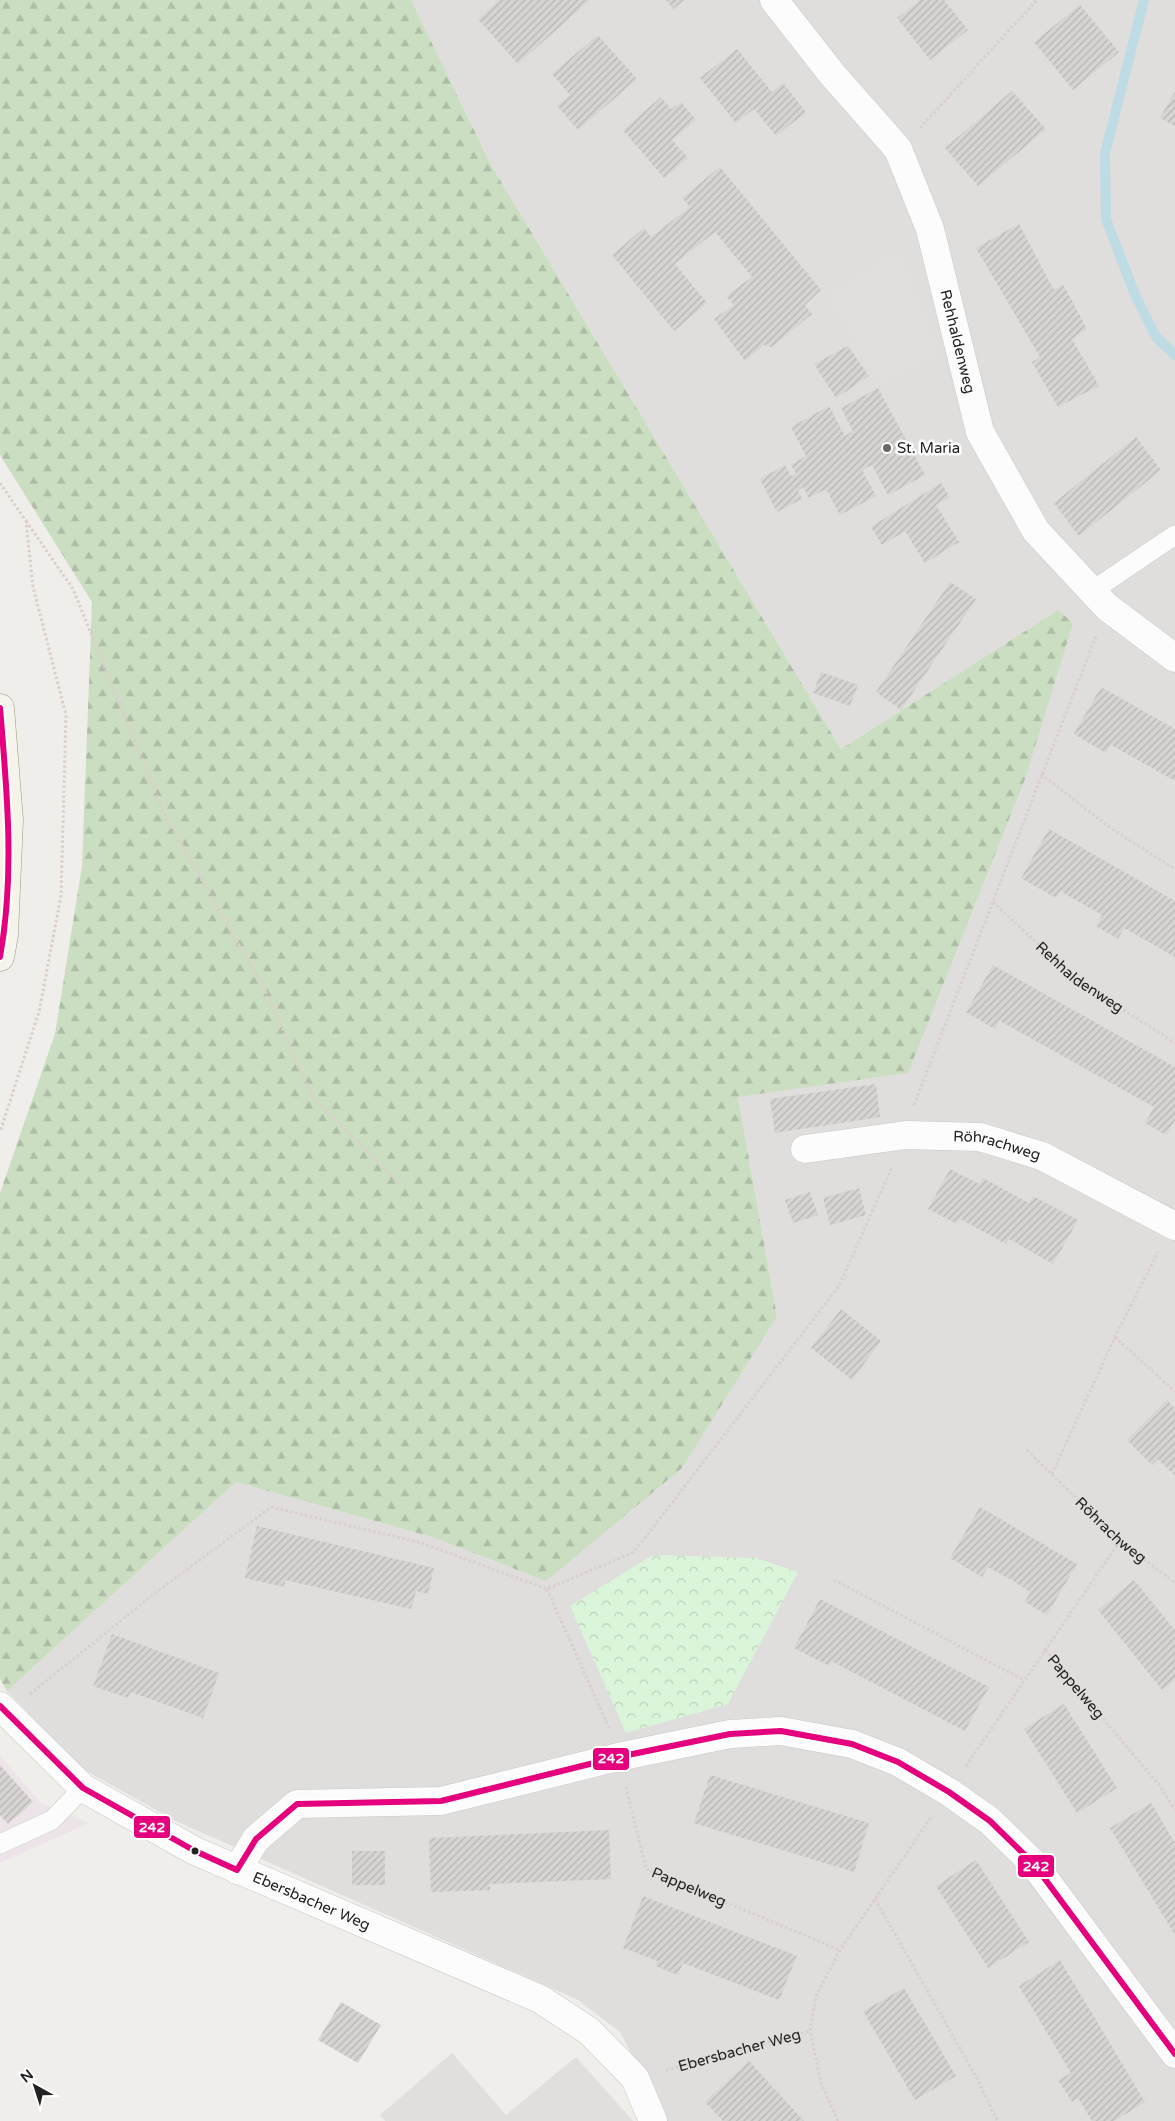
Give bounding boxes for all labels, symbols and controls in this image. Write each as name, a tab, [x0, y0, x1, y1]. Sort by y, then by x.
street label: Rehhaldenweg	[936, 288, 979, 395]
place label: St. Maria	[897, 439, 960, 457]
marker: St. Maria	[881, 442, 893, 454]
street label: Rehhaldenweg	[1032, 938, 1127, 1016]
street label: Röhrachweg	[953, 1127, 1043, 1164]
street label: Röhrachweg	[1071, 1493, 1150, 1567]
street label: Pappelweg	[1044, 1651, 1108, 1723]
line badge: 242	[592, 1747, 630, 1771]
text: 242	[598, 1750, 624, 1767]
line badge: 242	[133, 1815, 171, 1839]
text: 242	[139, 1819, 165, 1836]
unlabelled marker	[190, 1846, 200, 1856]
line badge: 242	[1017, 1854, 1055, 1878]
text: 242	[1023, 1858, 1049, 1875]
street label: Pappelweg	[649, 1863, 729, 1910]
street label: Ebersbacher Weg	[250, 1868, 373, 1934]
street label: Ebersbacher Weg	[676, 2025, 803, 2075]
north arrow	[10, 2061, 60, 2111]
text: N	[17, 2066, 37, 2086]

